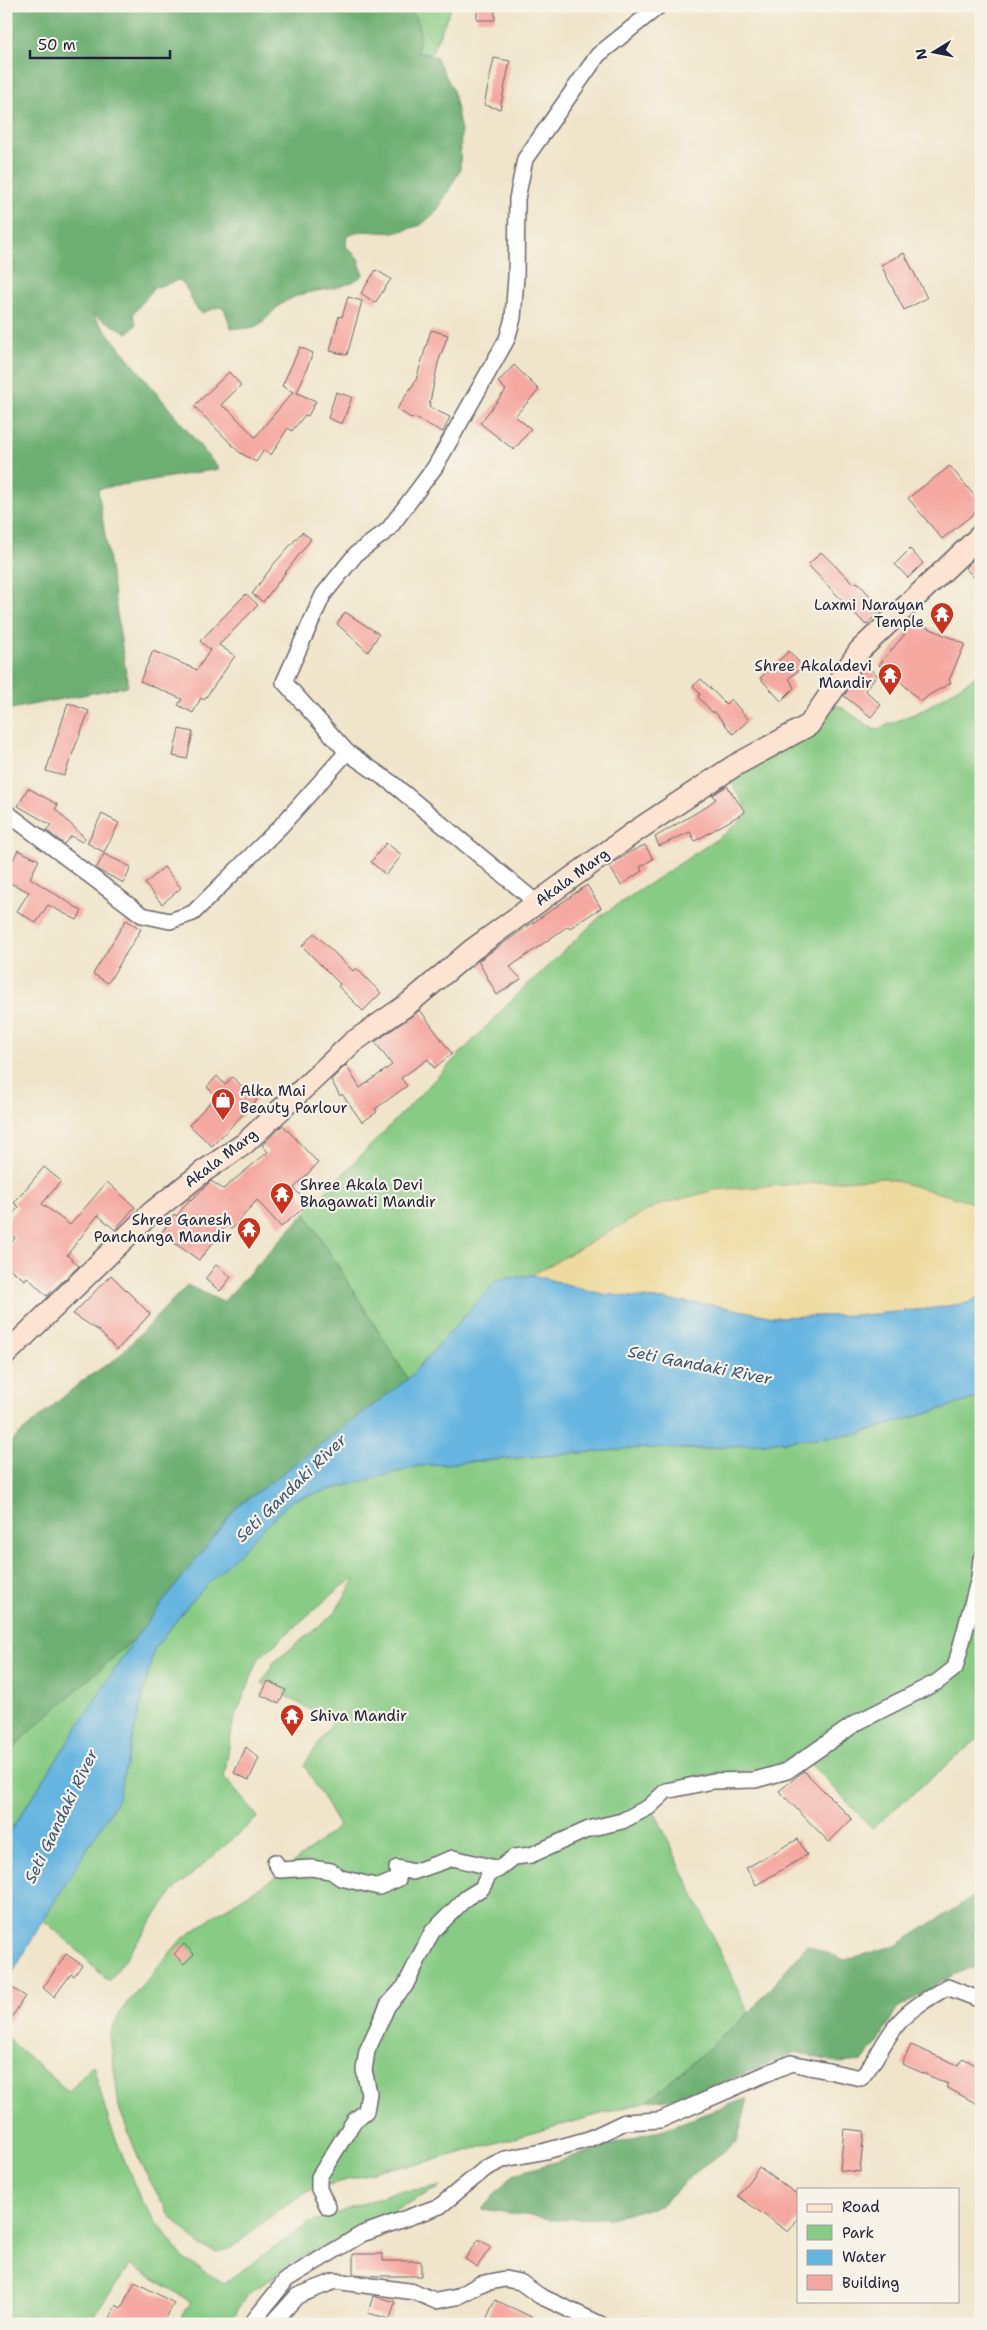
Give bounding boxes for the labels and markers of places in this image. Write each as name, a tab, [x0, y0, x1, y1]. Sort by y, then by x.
place label: Laxmi Narayan Temple	[814, 595, 924, 632]
temple icon: Laxmi Narayan Temple	[929, 601, 955, 635]
place label: Shree Akaladevi Mandir	[755, 656, 872, 693]
temple icon: Shree Akaladevi Mandir	[877, 662, 903, 696]
place label: Alka Mai Beauty Parlour	[240, 1081, 348, 1118]
shop icon: Alka Mai Beauty Parlour	[210, 1087, 236, 1121]
place label: Shree Akala Devi Bhagawati Mandir	[300, 1175, 436, 1212]
temple icon: Shree Akala Devi Bhagawati Mandir	[269, 1181, 295, 1215]
place label: Shree Ganesh Panchanga Mandir	[94, 1210, 232, 1247]
temple icon: Shree Ganesh Panchanga Mandir	[236, 1216, 262, 1250]
temple icon: Shiva Mandir	[279, 1703, 305, 1737]
place label: Shiva Mandir	[310, 1706, 407, 1726]

